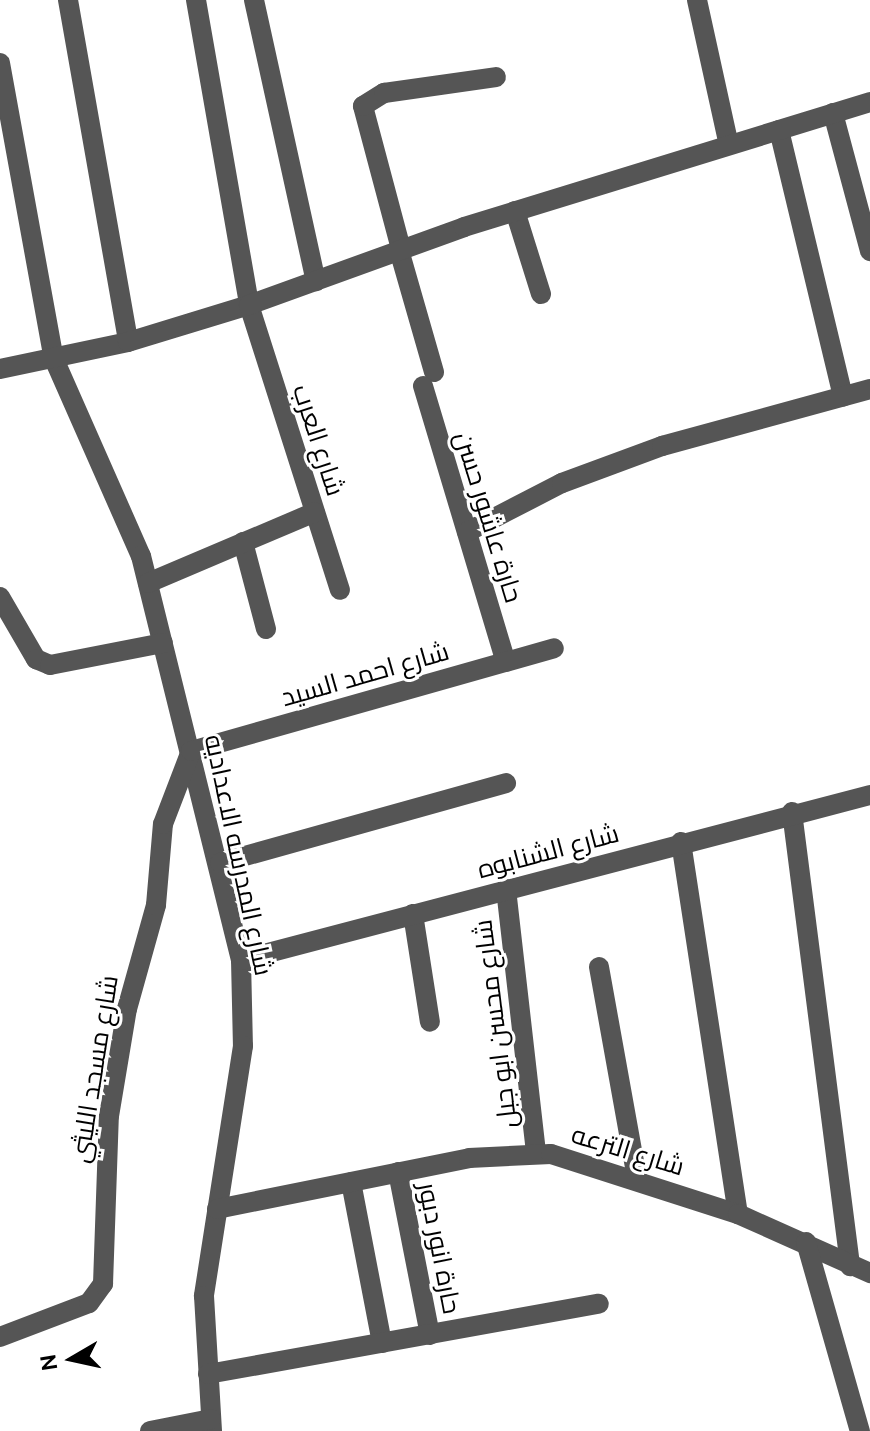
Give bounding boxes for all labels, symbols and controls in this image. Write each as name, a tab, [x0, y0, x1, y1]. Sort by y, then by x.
street label: شارع العرب	[286, 380, 352, 500]
street label: حارة عاشور حسن	[448, 428, 530, 606]
street label: شارع احمد السيد	[277, 635, 453, 713]
street label: شارع المدرسه الاعداديه	[198, 732, 280, 978]
street label: شارع الشنابوه	[474, 817, 622, 885]
street label: شارع محسن ابو جبل	[467, 918, 523, 1130]
street label: شارع مسجد الليثي	[64, 973, 124, 1165]
street label: شارع الترعه	[568, 1118, 688, 1182]
street label: حارة انور دبور	[412, 1180, 468, 1316]
north arrow	[32, 1319, 112, 1399]
text: N	[34, 1353, 61, 1373]

